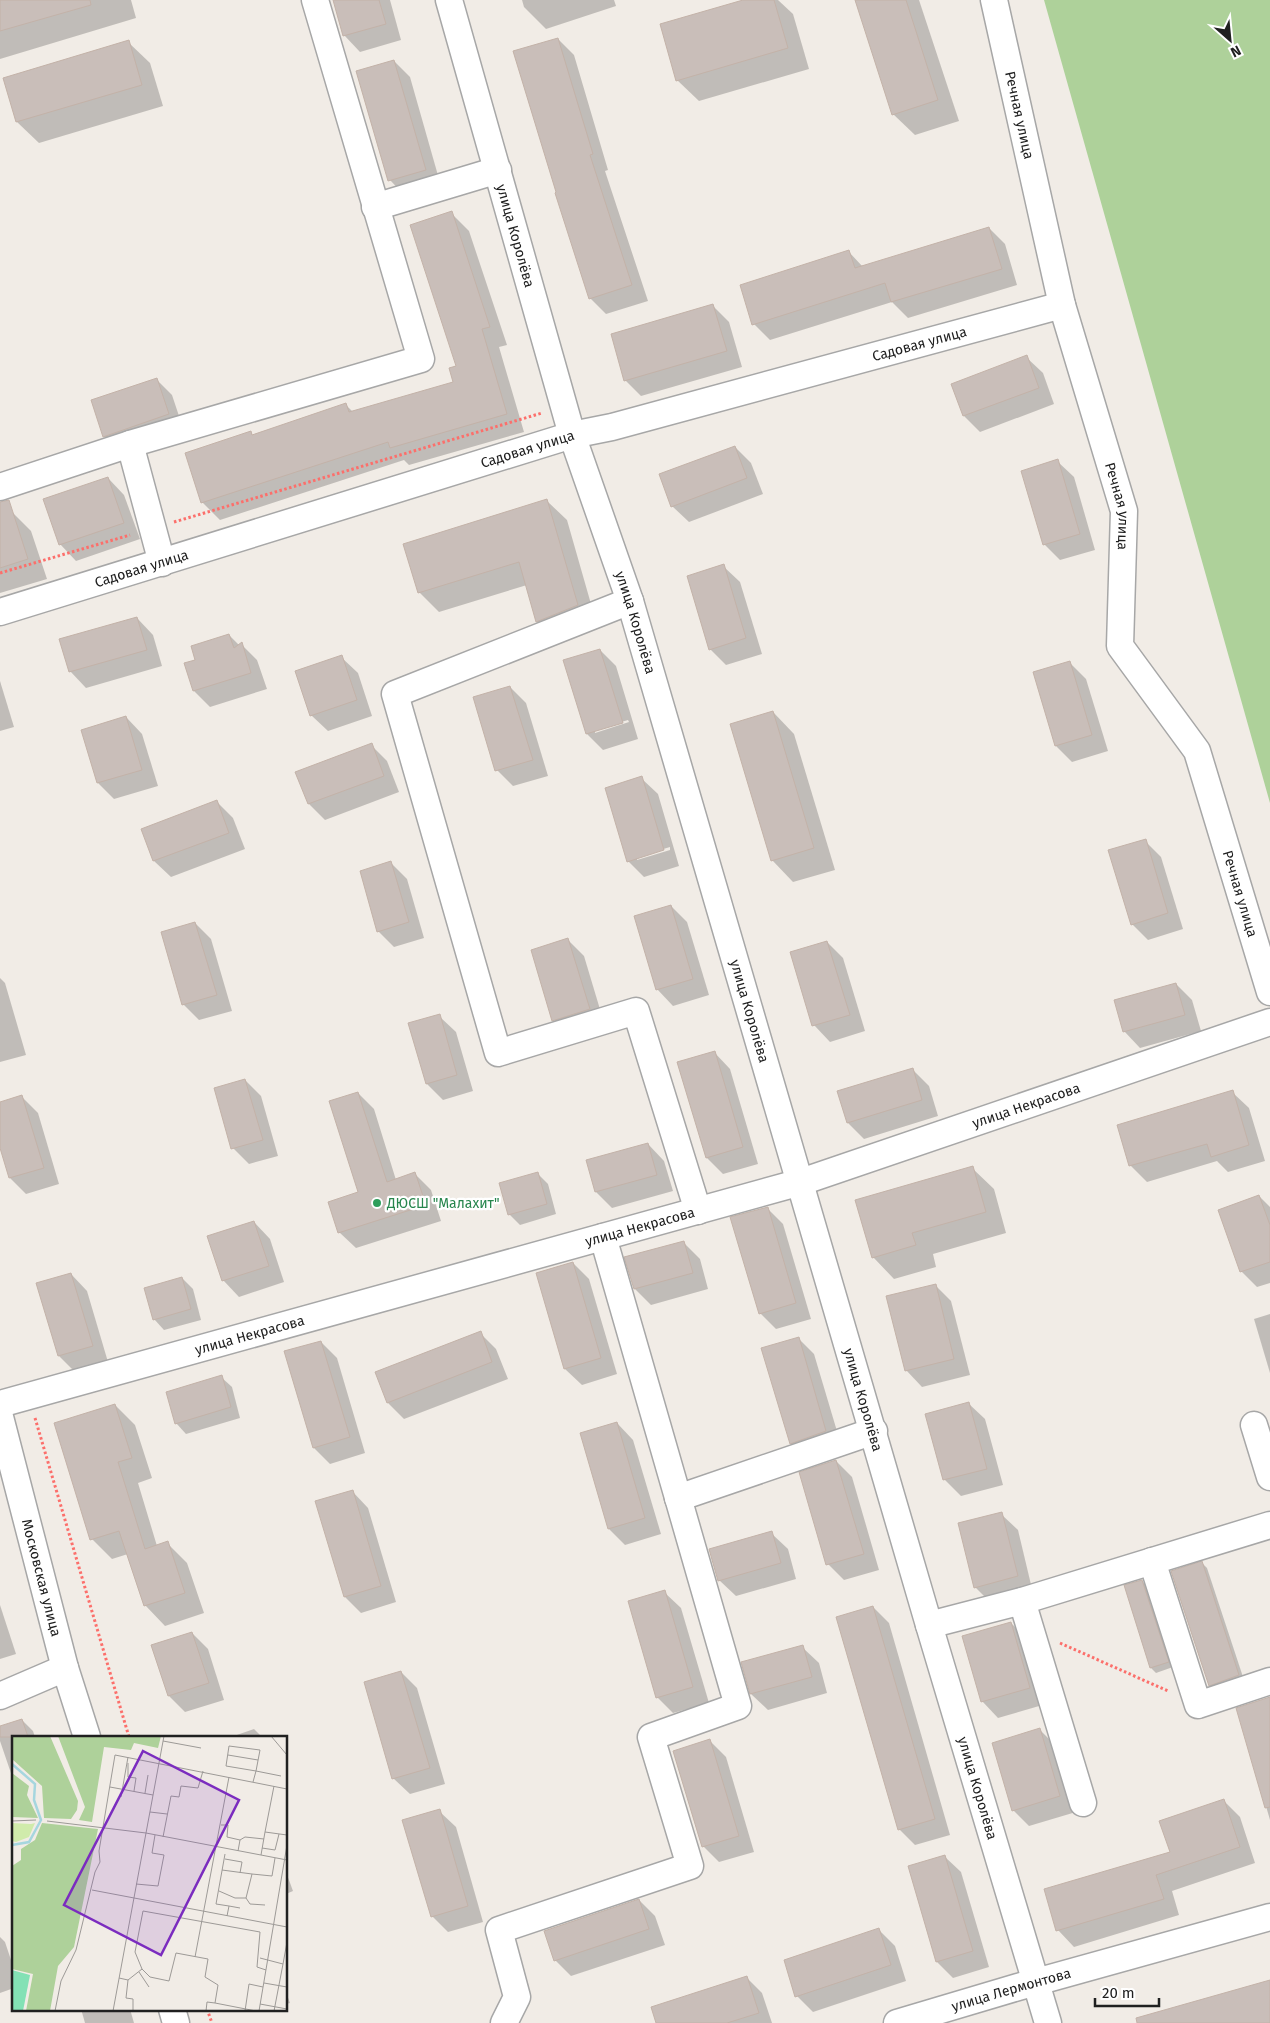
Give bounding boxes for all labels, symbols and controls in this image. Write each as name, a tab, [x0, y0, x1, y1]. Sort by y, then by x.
north arrow	[1205, 15, 1255, 65]
text: N	[1228, 41, 1244, 61]
street label: Речная улица	[1001, 70, 1037, 161]
street label: улица Королёва	[493, 182, 538, 289]
street label: Садовая улица	[870, 323, 969, 365]
street label: Садовая улица	[479, 427, 576, 472]
street label: Речная улица	[1101, 460, 1132, 550]
street label: Садовая улица	[93, 546, 190, 591]
street label: улица Королёва	[611, 569, 659, 676]
street label: Речная улица	[1219, 849, 1261, 939]
street label: улица Королёва	[726, 958, 772, 1065]
street label: улица Некрасова	[970, 1079, 1082, 1132]
place label: ДЮСШ "Малахит"	[386, 1195, 500, 1212]
marker: ДЮСШ "Малахит"	[371, 1197, 383, 1209]
street label: улица Некрасова	[583, 1204, 697, 1250]
street label: улица Некрасова	[193, 1312, 306, 1359]
street label: улица Королёва	[840, 1346, 886, 1453]
street label: Московская улица	[18, 1517, 65, 1638]
street label: улица Королёва	[954, 1735, 1001, 1842]
inset map	[12, 1736, 288, 2010]
street label: улица Лермонтова	[950, 1965, 1073, 2015]
scale bar	[1095, 1976, 1159, 2008]
text: 20 m	[1102, 1984, 1135, 2002]

